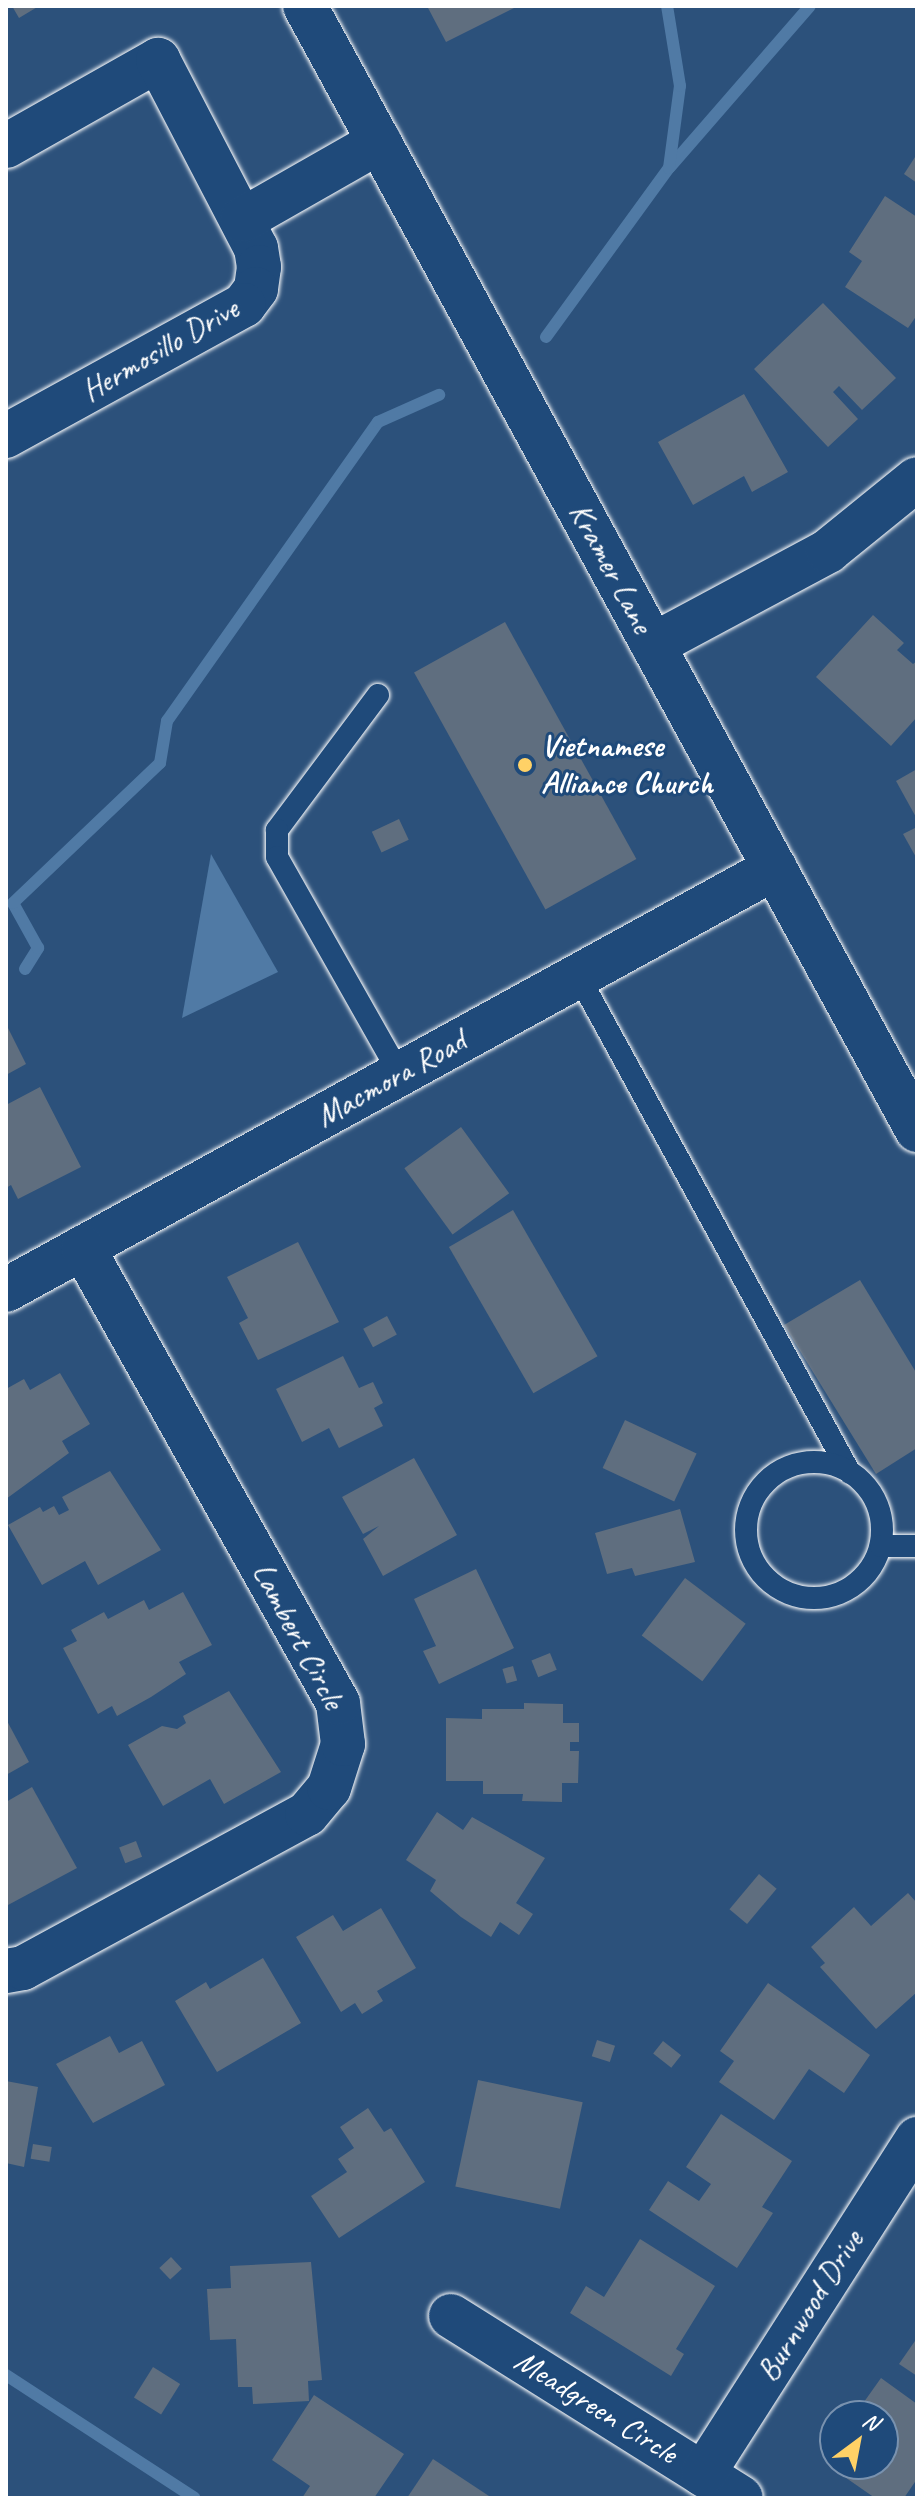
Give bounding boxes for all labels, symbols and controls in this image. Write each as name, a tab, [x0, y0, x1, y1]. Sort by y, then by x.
street label: Hermosillo Drive	[75, 290, 245, 410]
street label: Kramer Lane	[560, 496, 662, 640]
place label: Vietnamese Alliance Church	[541, 728, 714, 803]
marker: Vietnamese Alliance Church	[516, 756, 534, 774]
street label: Macmora Road	[309, 1022, 473, 1136]
street label: Lambert Circle	[244, 1557, 352, 1715]
street label: Burnwood Drive	[748, 2223, 872, 2389]
street label: Meadgreen Circle	[508, 2342, 684, 2472]
north arrow	[819, 2400, 899, 2480]
text: N	[857, 2406, 884, 2437]

